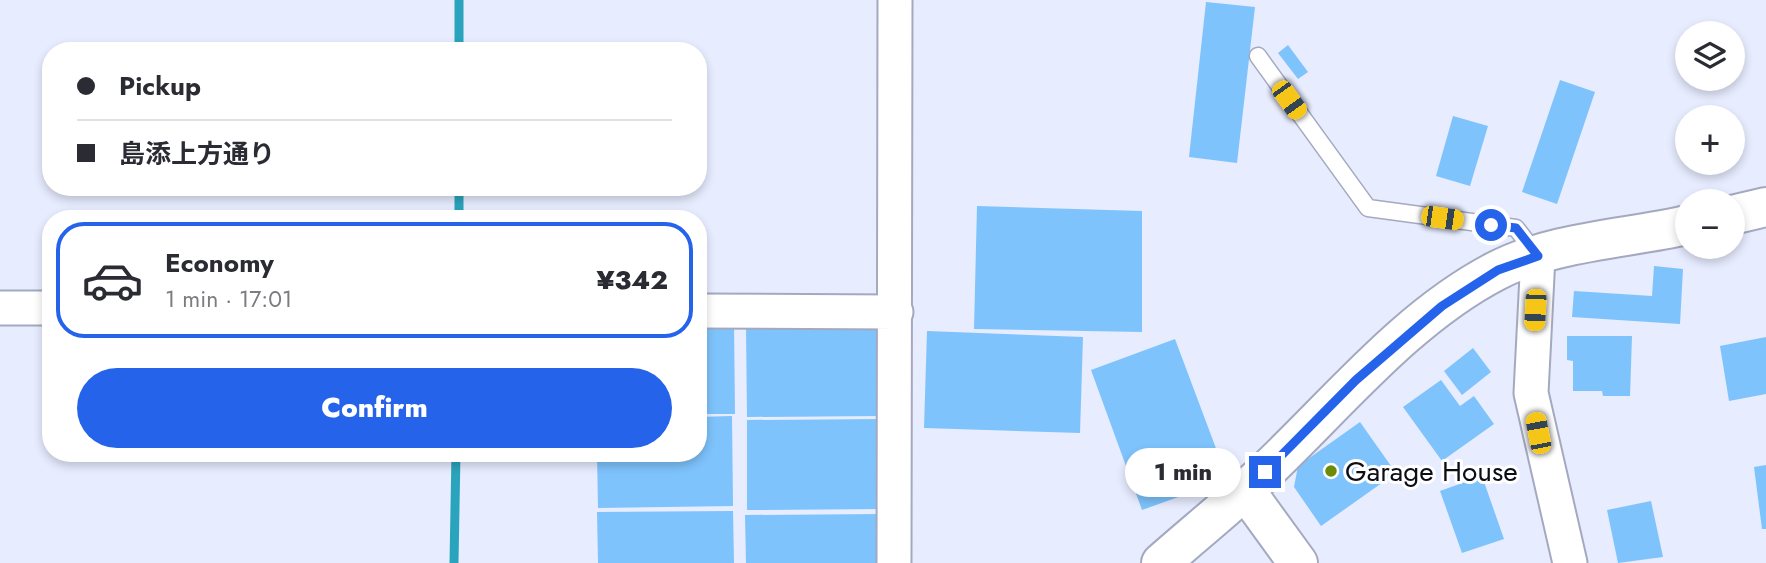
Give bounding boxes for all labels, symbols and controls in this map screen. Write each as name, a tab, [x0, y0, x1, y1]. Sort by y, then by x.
map controls	[1675, 21, 1745, 259]
button: layers	[1675, 21, 1745, 91]
text: Pickup	[119, 67, 201, 105]
car	[1269, 77, 1310, 123]
button: +	[1675, 105, 1745, 175]
text: 島添上方通り	[119, 135, 275, 173]
button: −	[1675, 189, 1745, 259]
car	[1420, 205, 1465, 231]
route start	[1475, 209, 1507, 241]
text: Economy	[165, 244, 274, 282]
icon: car	[81, 249, 144, 312]
text: ¥342	[596, 261, 668, 299]
text: 1 min · 17:01	[165, 282, 292, 316]
car	[1524, 288, 1547, 332]
button: Confirm	[77, 368, 672, 448]
car	[1524, 410, 1553, 456]
callout: 1 min	[1125, 448, 1240, 496]
place label: Garage House	[1345, 451, 1518, 492]
text: 1 min	[1154, 455, 1212, 489]
route end	[1249, 456, 1281, 488]
marker: Garage House	[1323, 463, 1339, 479]

